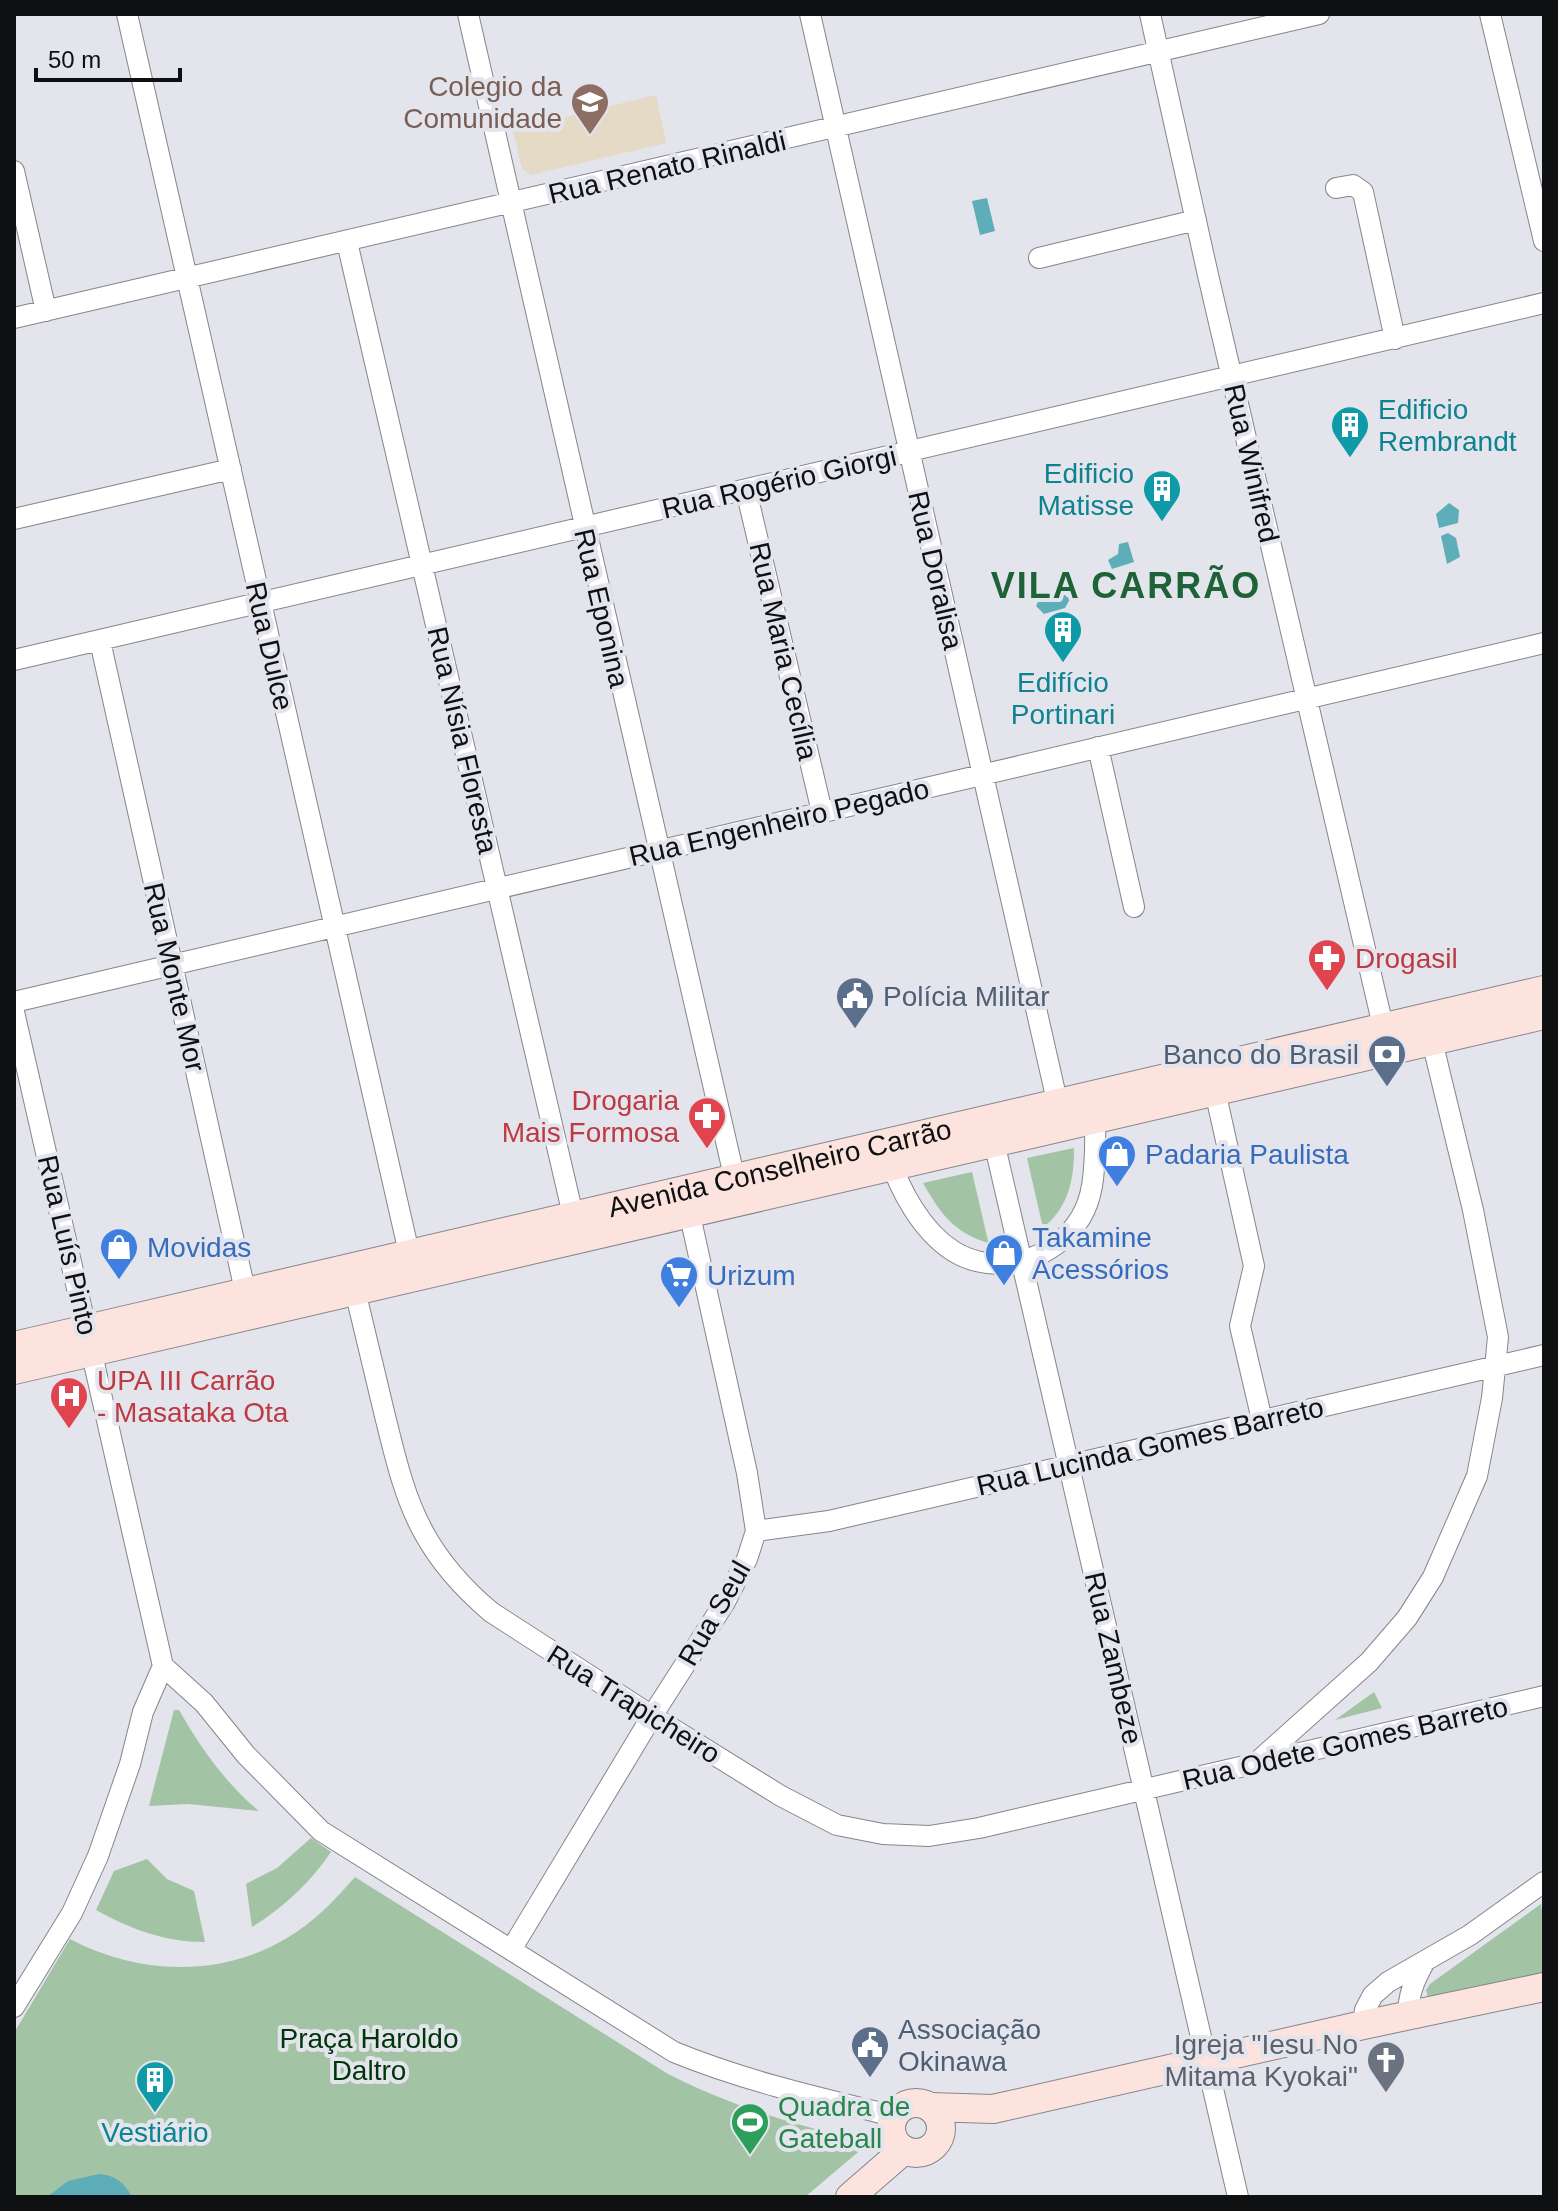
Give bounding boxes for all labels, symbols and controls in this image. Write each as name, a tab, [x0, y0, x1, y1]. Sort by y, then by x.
scale bar	[36, 32, 180, 82]
text: 50 m	[48, 46, 101, 73]
place label: Colegio da Comunidade	[403, 71, 562, 134]
school or university icon: Colegio da Comunidade	[569, 81, 611, 136]
street label: Rua Renato Rinaldi	[545, 125, 789, 210]
street label: Rua Winifred	[1218, 381, 1285, 545]
place label: Edificio Rembrandt	[1378, 394, 1517, 457]
building icon: Edificio Rembrandt	[1329, 404, 1371, 459]
street label: Rua Rogério Giorgi	[659, 440, 899, 525]
place label: Edificio Matisse	[1038, 458, 1134, 521]
building icon: Edificio Matisse	[1141, 468, 1183, 523]
street label: Rua Doralisa	[902, 488, 969, 653]
street label: Rua Eponina	[568, 526, 635, 691]
street label: Rua Maria Cecília	[743, 539, 824, 763]
district label: VILA CARRÃO	[991, 564, 1261, 606]
street label: Rua Dulce	[240, 579, 299, 713]
building icon: Edifício Portinari	[1042, 609, 1084, 664]
street label: Rua Nísia Floresta	[421, 624, 504, 857]
place label: Edifício Portinari	[1011, 667, 1115, 730]
street label: Rua Engenheiro Pegado	[626, 773, 932, 872]
street label: Rua Monte Mor	[138, 880, 211, 1075]
pharmacy icon: Drogasil	[1306, 937, 1348, 992]
place label: Drogasil	[1355, 943, 1458, 974]
public building icon: Polícia Militar	[834, 975, 876, 1030]
place label: Polícia Militar	[883, 981, 1049, 1012]
bank icon: Banco do Brasil	[1366, 1033, 1408, 1088]
place label: Banco do Brasil	[1163, 1039, 1359, 1070]
place label: Drogaria Mais Formosa	[502, 1085, 679, 1148]
pharmacy icon: Drogaria Mais Formosa	[686, 1095, 728, 1150]
street label: Avenida Conselheiro Carrão	[605, 1113, 954, 1223]
shop icon: Padaria Paulista	[1096, 1133, 1138, 1188]
place label: Padaria Paulista	[1145, 1139, 1349, 1170]
street label: Rua Luís Pinto	[32, 1152, 103, 1338]
place label: Takamine Acessórios	[1032, 1222, 1169, 1285]
shop icon: Movidas	[98, 1226, 140, 1281]
place label: Movidas	[147, 1232, 251, 1263]
shop icon: Takamine Acessórios	[983, 1232, 1025, 1287]
supermarket icon: Urizum	[658, 1254, 700, 1309]
place label: Urizum	[707, 1260, 796, 1291]
place label: UPA III Carrão - Masataka Ota	[97, 1365, 289, 1428]
hospital icon: UPA III Carrão - Masataka Ota	[48, 1375, 90, 1430]
street label: Rua Lucinda Gomes Barreto	[974, 1391, 1326, 1502]
street label: Rua Seul	[672, 1556, 757, 1671]
street label: Rua Zambeze	[1079, 1569, 1148, 1747]
street label: Rua Trapicheiro	[542, 1639, 726, 1770]
street label: Rua Odete Gomes Barreto	[1179, 1691, 1511, 1796]
place label: Associação Okinawa	[898, 2014, 1041, 2077]
park label: Praça Haroldo Daltro	[280, 2023, 458, 2086]
public building icon: Associação Okinawa	[849, 2024, 891, 2079]
place label: Igreja "Iesu No Mitama Kyokai"	[1164, 2029, 1358, 2092]
church icon: Igreja "Iesu No Mitama Kyokai"	[1365, 2039, 1407, 2094]
building icon: Vestiário	[134, 2059, 176, 2114]
place label: Quadra de Gateball	[778, 2091, 910, 2154]
sports icon: Quadra de Gateball	[729, 2101, 771, 2156]
place label: Vestiário	[101, 2117, 209, 2148]

